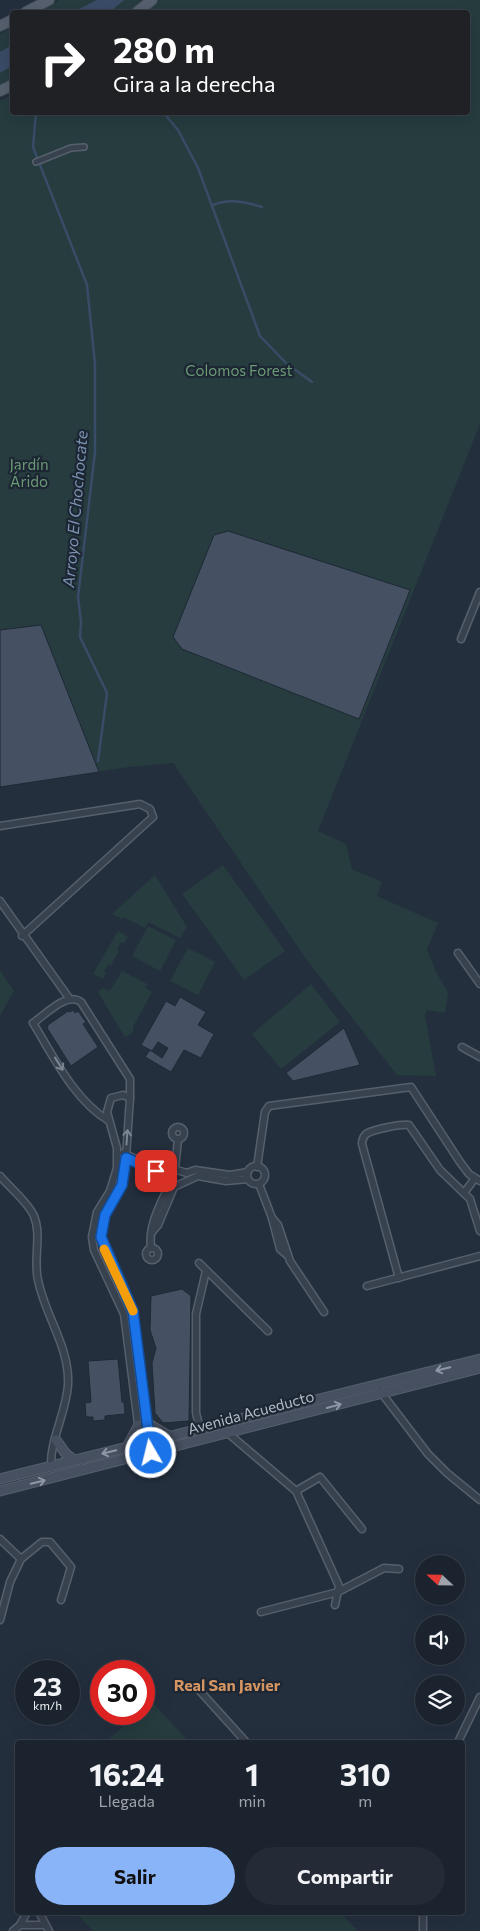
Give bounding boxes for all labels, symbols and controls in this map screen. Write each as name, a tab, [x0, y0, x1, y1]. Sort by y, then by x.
text: 280 m	[113, 27, 215, 70]
icon: right	[30, 30, 95, 95]
text: Gira a la derecha	[113, 70, 275, 97]
park label: Colomos Forest	[185, 361, 293, 379]
water label: Arroyo El Chochocate	[58, 429, 91, 589]
park label: Jardín Árido	[9, 455, 49, 490]
one-way arrow	[54, 1057, 64, 1071]
one-way arrow	[122, 1130, 132, 1146]
pin	[135, 1150, 177, 1192]
icon: arrive	[142, 1157, 170, 1185]
one-way arrow	[436, 1364, 452, 1374]
street label: Avenida Acueducto	[186, 1386, 316, 1438]
one-way arrow	[325, 1401, 341, 1410]
position arrow	[124, 1426, 176, 1478]
one-way arrow	[102, 1447, 118, 1457]
one-way arrow	[29, 1476, 45, 1486]
north arrow	[415, 1555, 465, 1605]
map controls	[415, 1555, 465, 1725]
button: sound	[415, 1615, 465, 1665]
speed limit sign: 30	[90, 1660, 155, 1725]
text: 23	[33, 1671, 62, 1701]
district label: Real San Javier	[174, 1675, 281, 1694]
button: layers	[415, 1675, 465, 1725]
text: km/h	[33, 1698, 62, 1712]
text: 16:24	[89, 1755, 164, 1792]
text: 1	[245, 1755, 259, 1792]
text: 310	[340, 1755, 391, 1792]
text: Llegada	[99, 1791, 155, 1810]
text: min	[238, 1791, 266, 1810]
text: m	[358, 1791, 372, 1810]
button: Salir	[35, 1847, 235, 1905]
button: Compartir	[245, 1847, 445, 1905]

